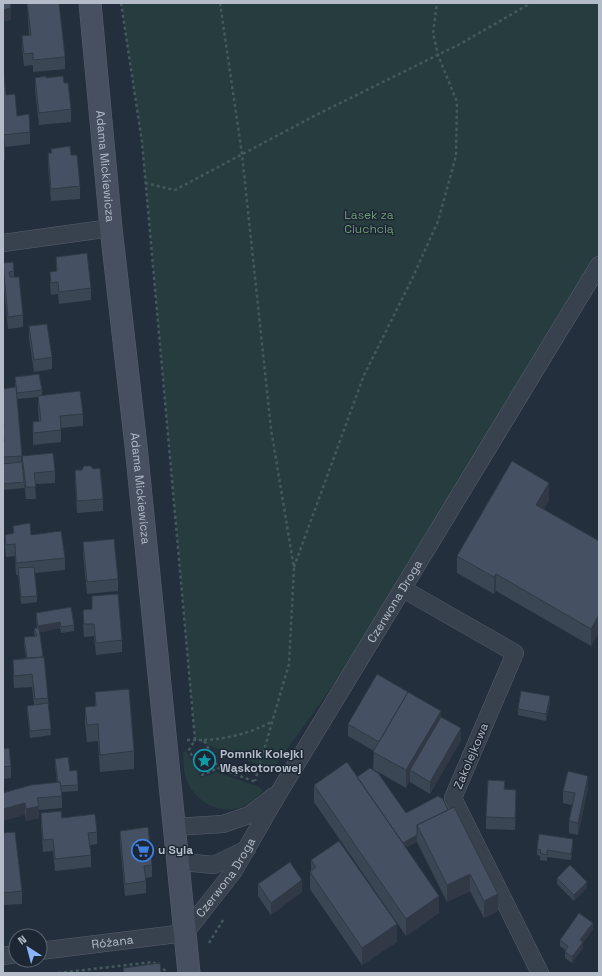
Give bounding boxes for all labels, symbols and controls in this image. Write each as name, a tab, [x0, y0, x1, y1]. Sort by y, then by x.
street label: Adama Mickiewicza	[92, 110, 118, 223]
park label: Lasek za Ciuchcią	[344, 207, 394, 237]
street label: Adama Mickiewicza	[127, 432, 154, 545]
street label: Czerwona Droga	[364, 557, 426, 646]
street label: Zakolejkowa	[450, 720, 492, 791]
place label: Pomnik Kolejki Wąskotorowej	[220, 746, 303, 776]
place icon: Pomnik Kolejki Wąskotorowej	[192, 748, 218, 774]
street label: Czerwona Droga	[192, 835, 259, 921]
supermarket icon: u Syla	[129, 837, 155, 863]
place label: u Syla	[158, 842, 193, 858]
north arrow	[8, 928, 48, 968]
street label: Różana	[91, 931, 134, 953]
text: N	[15, 932, 29, 948]

